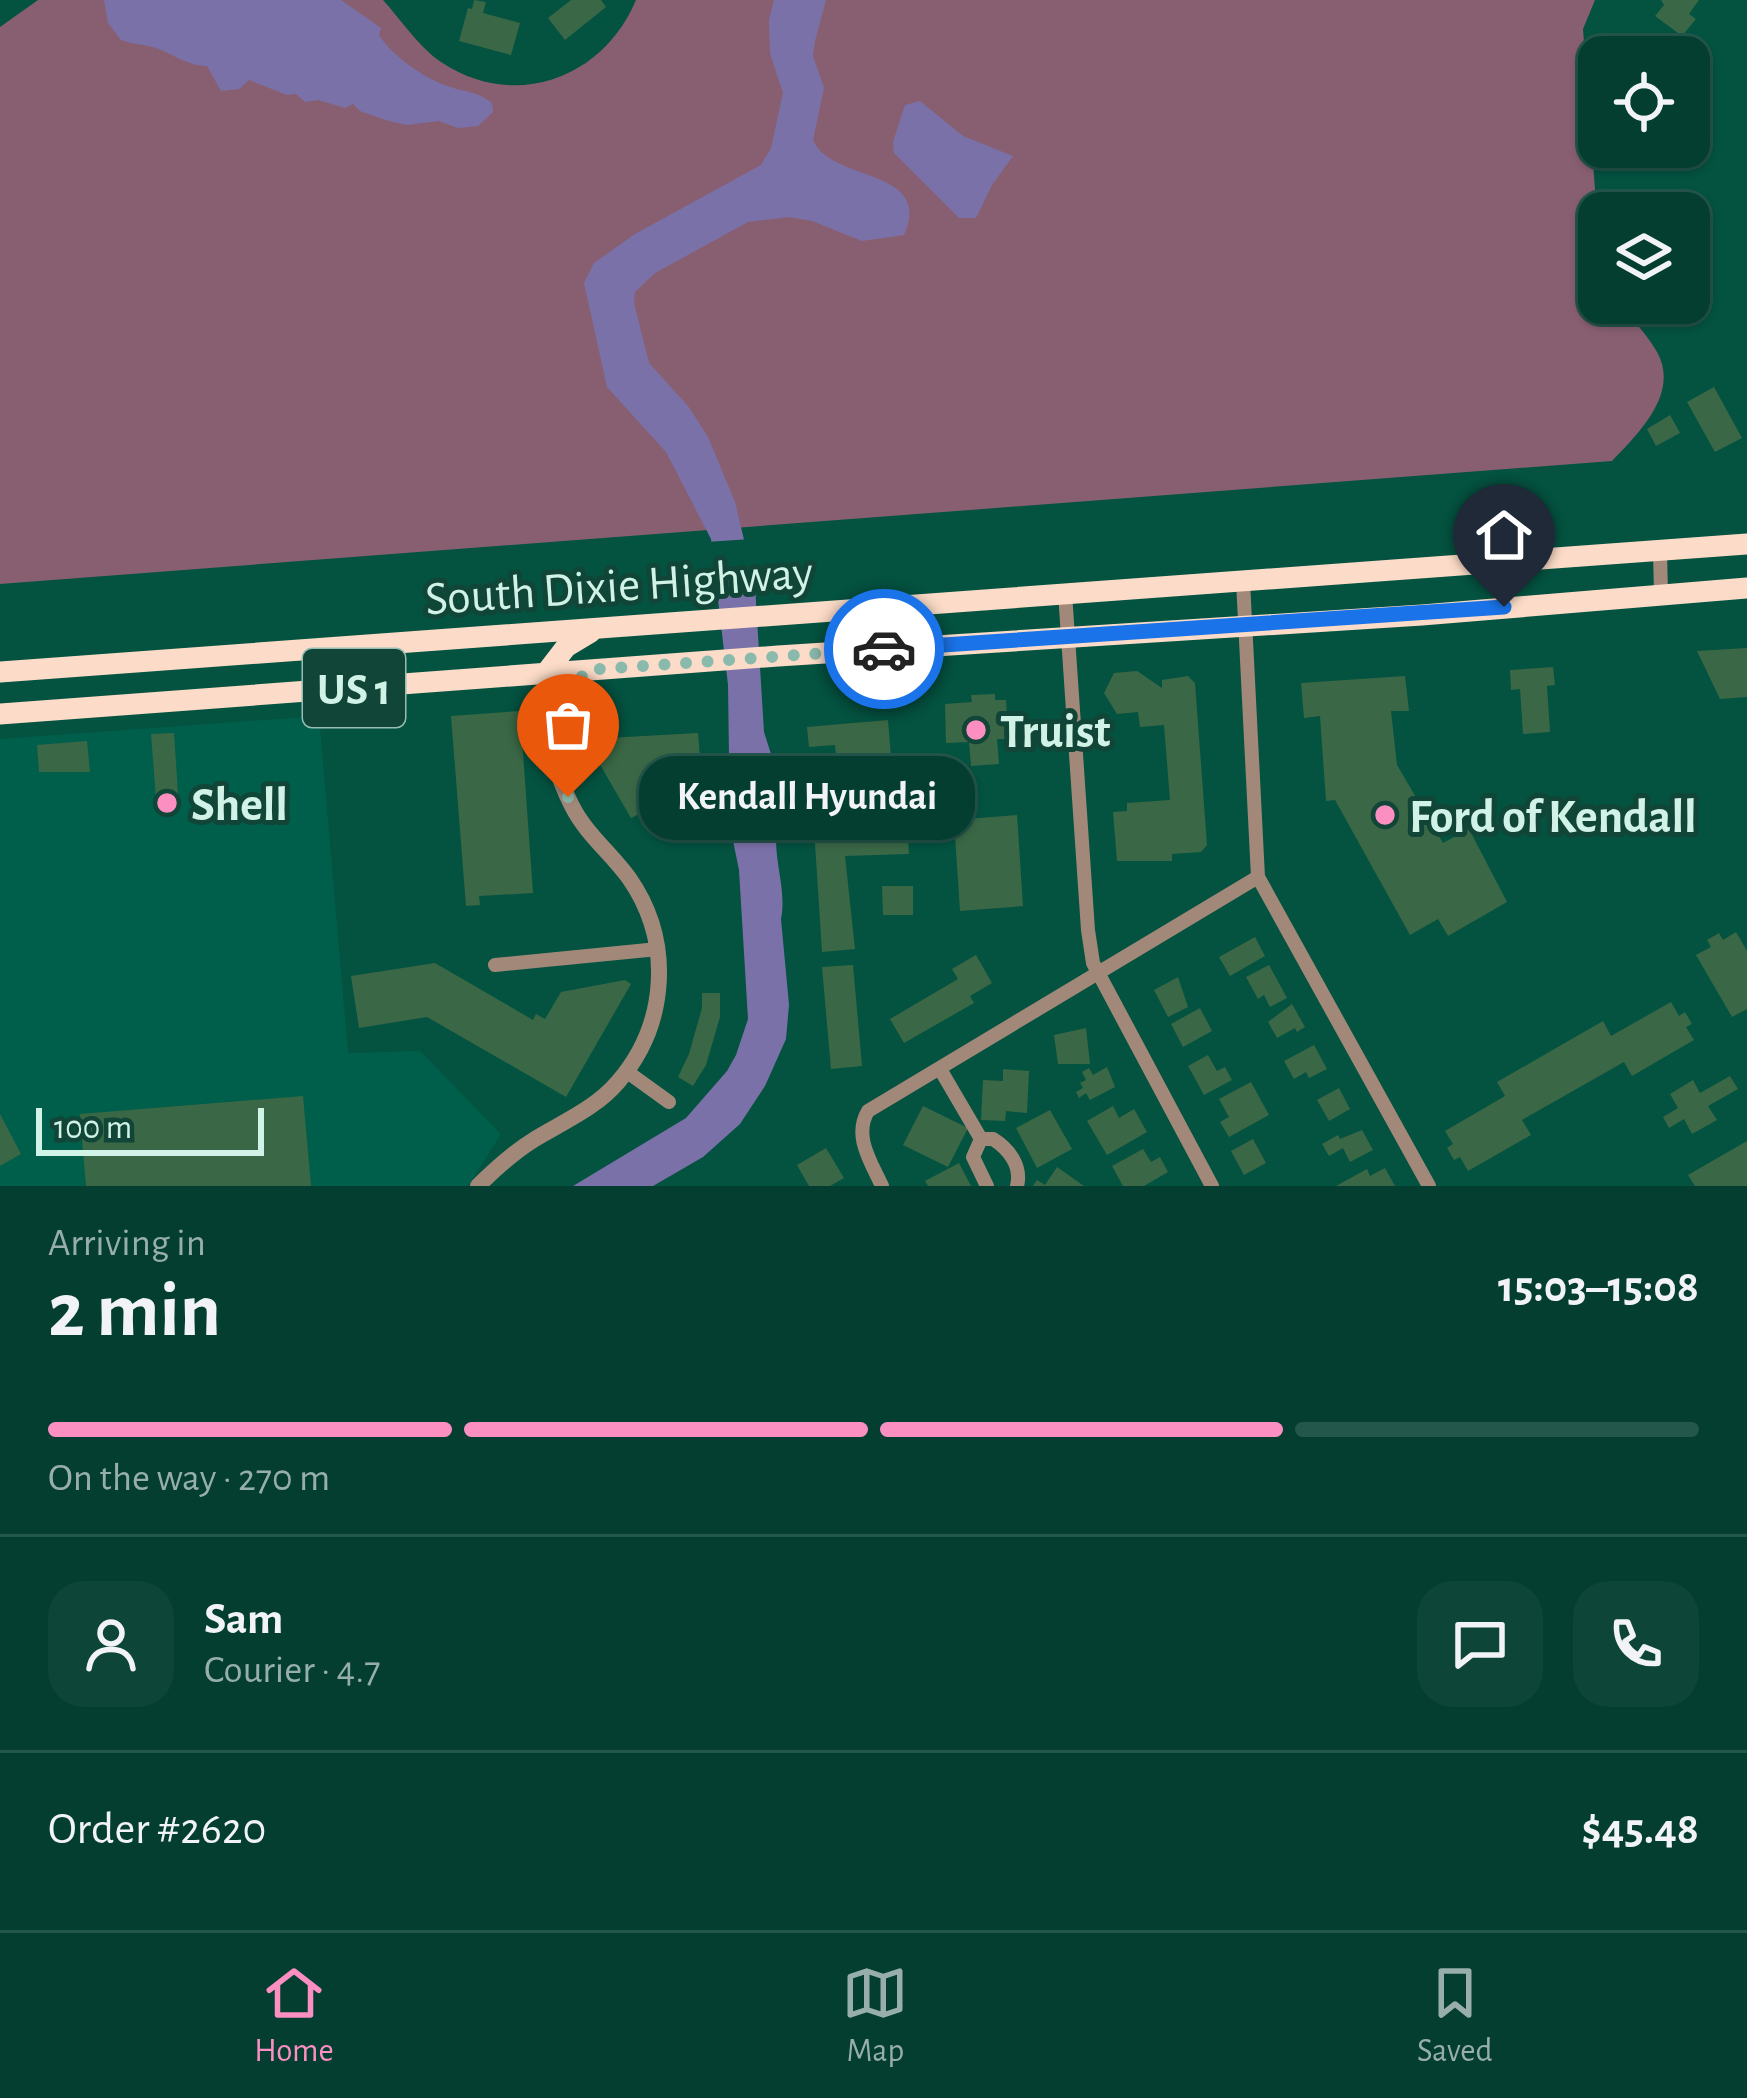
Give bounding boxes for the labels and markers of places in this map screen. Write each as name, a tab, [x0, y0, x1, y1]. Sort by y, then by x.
pin	[1453, 484, 1555, 607]
pin	[517, 674, 619, 797]
place label: Truist	[1000, 709, 1111, 757]
marker: Truist	[963, 717, 989, 743]
callout: Kendall Hyundai	[640, 755, 976, 839]
place label: Shell	[191, 782, 288, 830]
marker: Shell	[154, 790, 180, 816]
place label: Ford of Kendall	[1409, 794, 1697, 842]
marker: Ford of Kendall	[1372, 802, 1398, 828]

